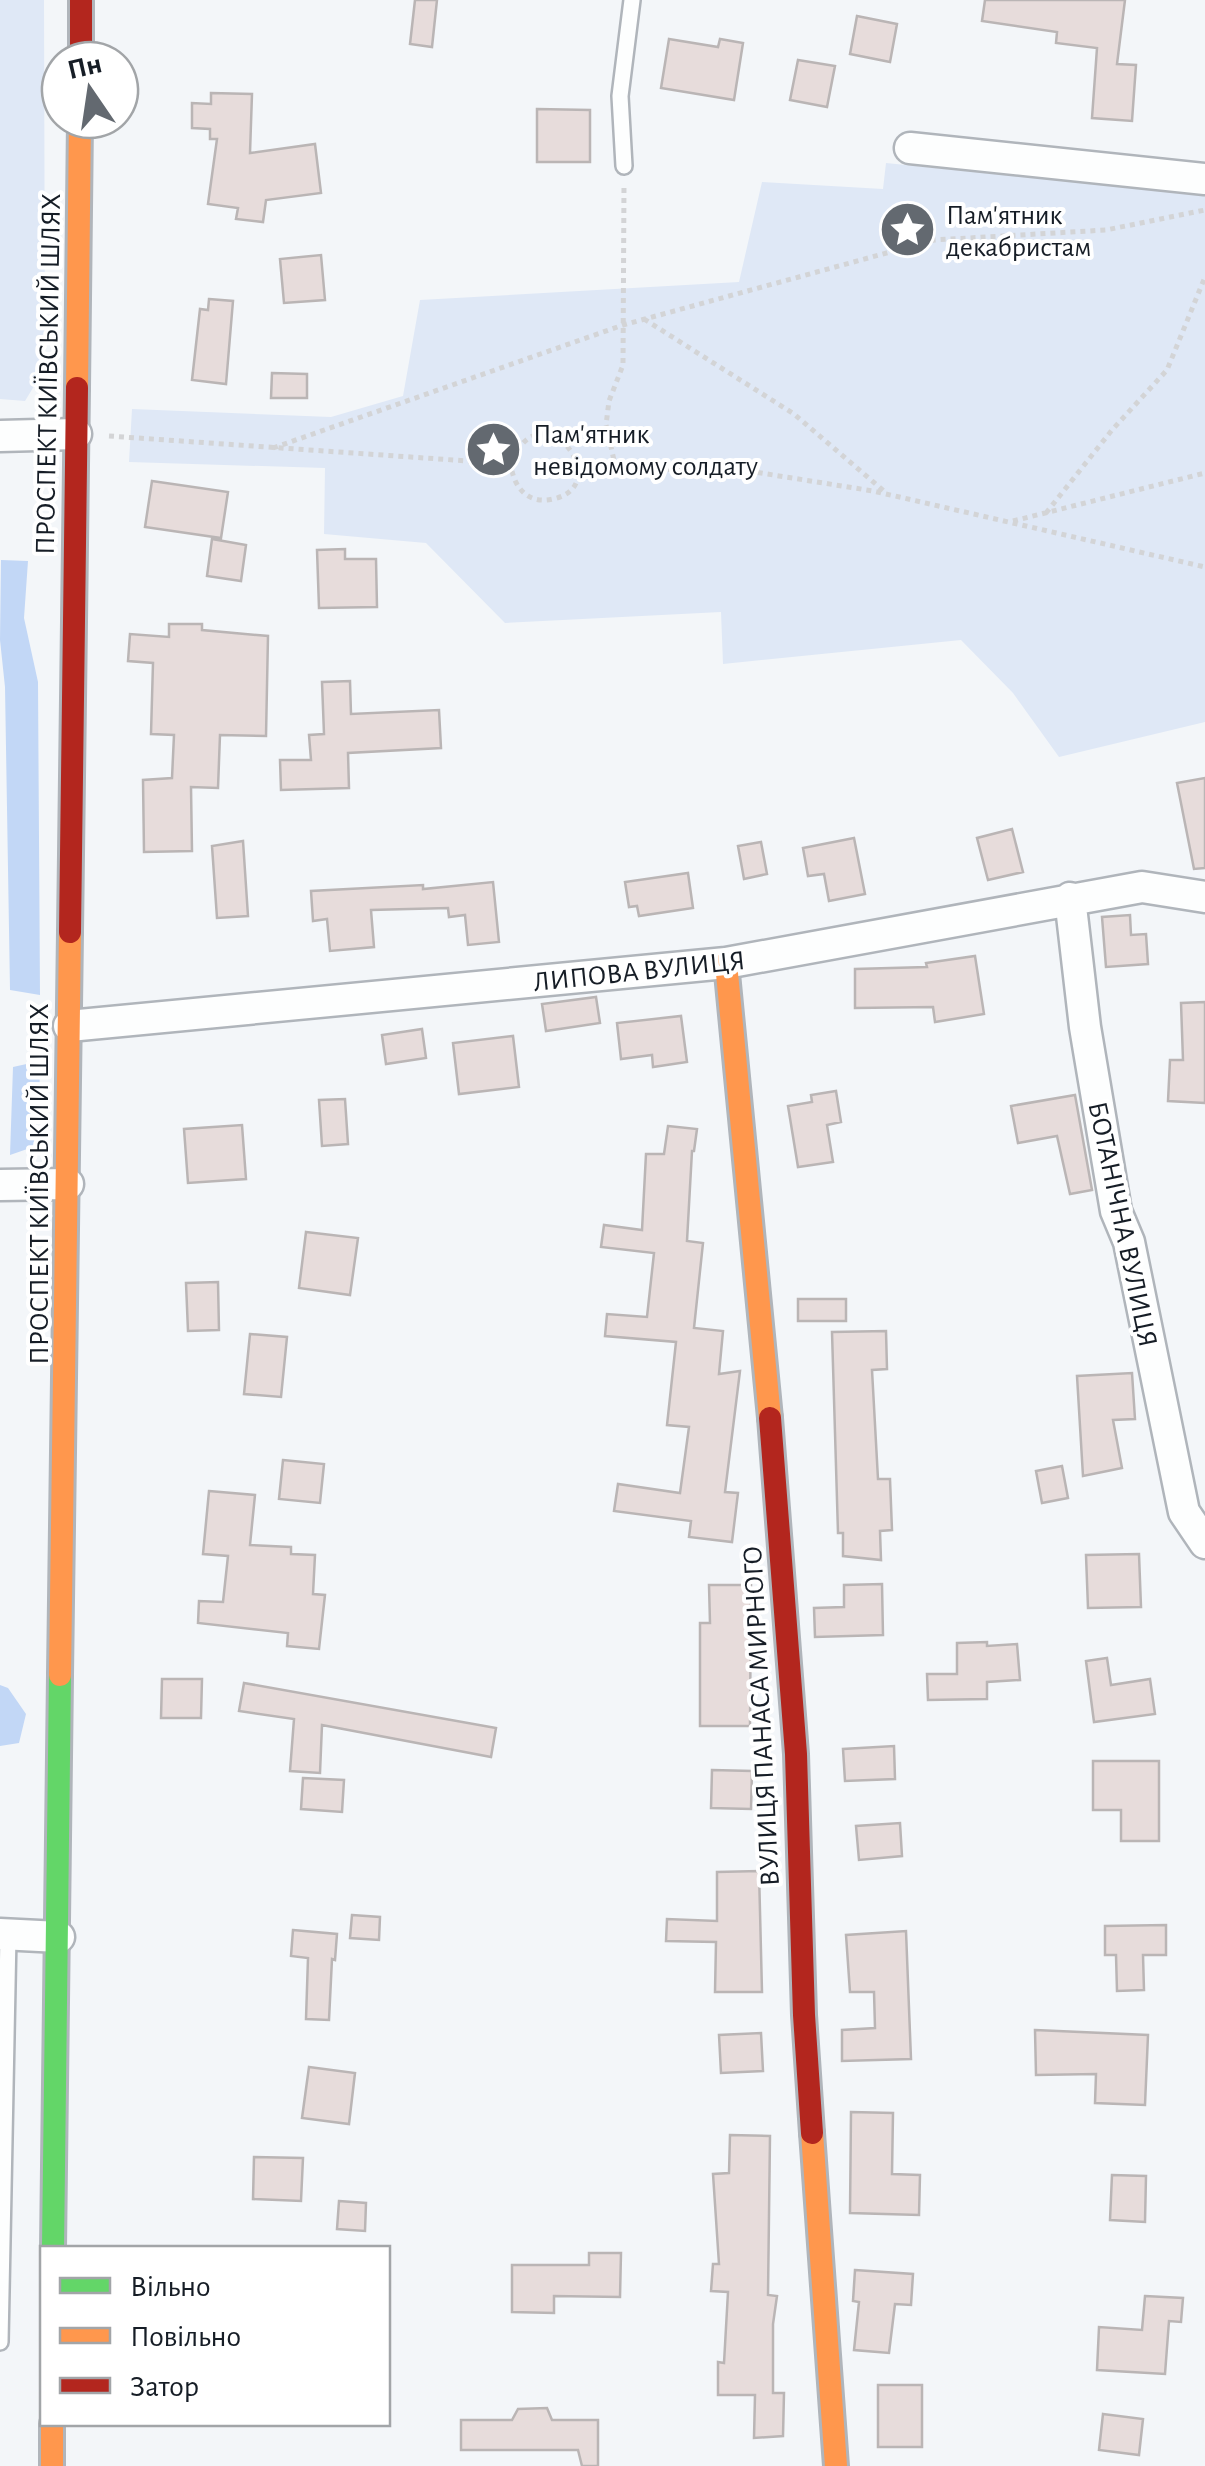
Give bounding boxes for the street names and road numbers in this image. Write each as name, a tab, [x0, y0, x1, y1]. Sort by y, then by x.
street label: ПРОСПЕКТ КИЇВСЬКИЙ ШЛЯХ	[30, 193, 66, 555]
street label: ЛИПОВА ВУЛИЦЯ	[532, 947, 747, 997]
street label: ПРОСПЕКТ КИЇВСЬКИЙ ШЛЯХ	[24, 1003, 54, 1365]
street label: БОТАНІЧНА ВУЛИЦЯ	[1082, 1099, 1162, 1350]
street label: ВУЛИЦЯ ПАНАСА МИРНОГО	[739, 1545, 785, 1887]

